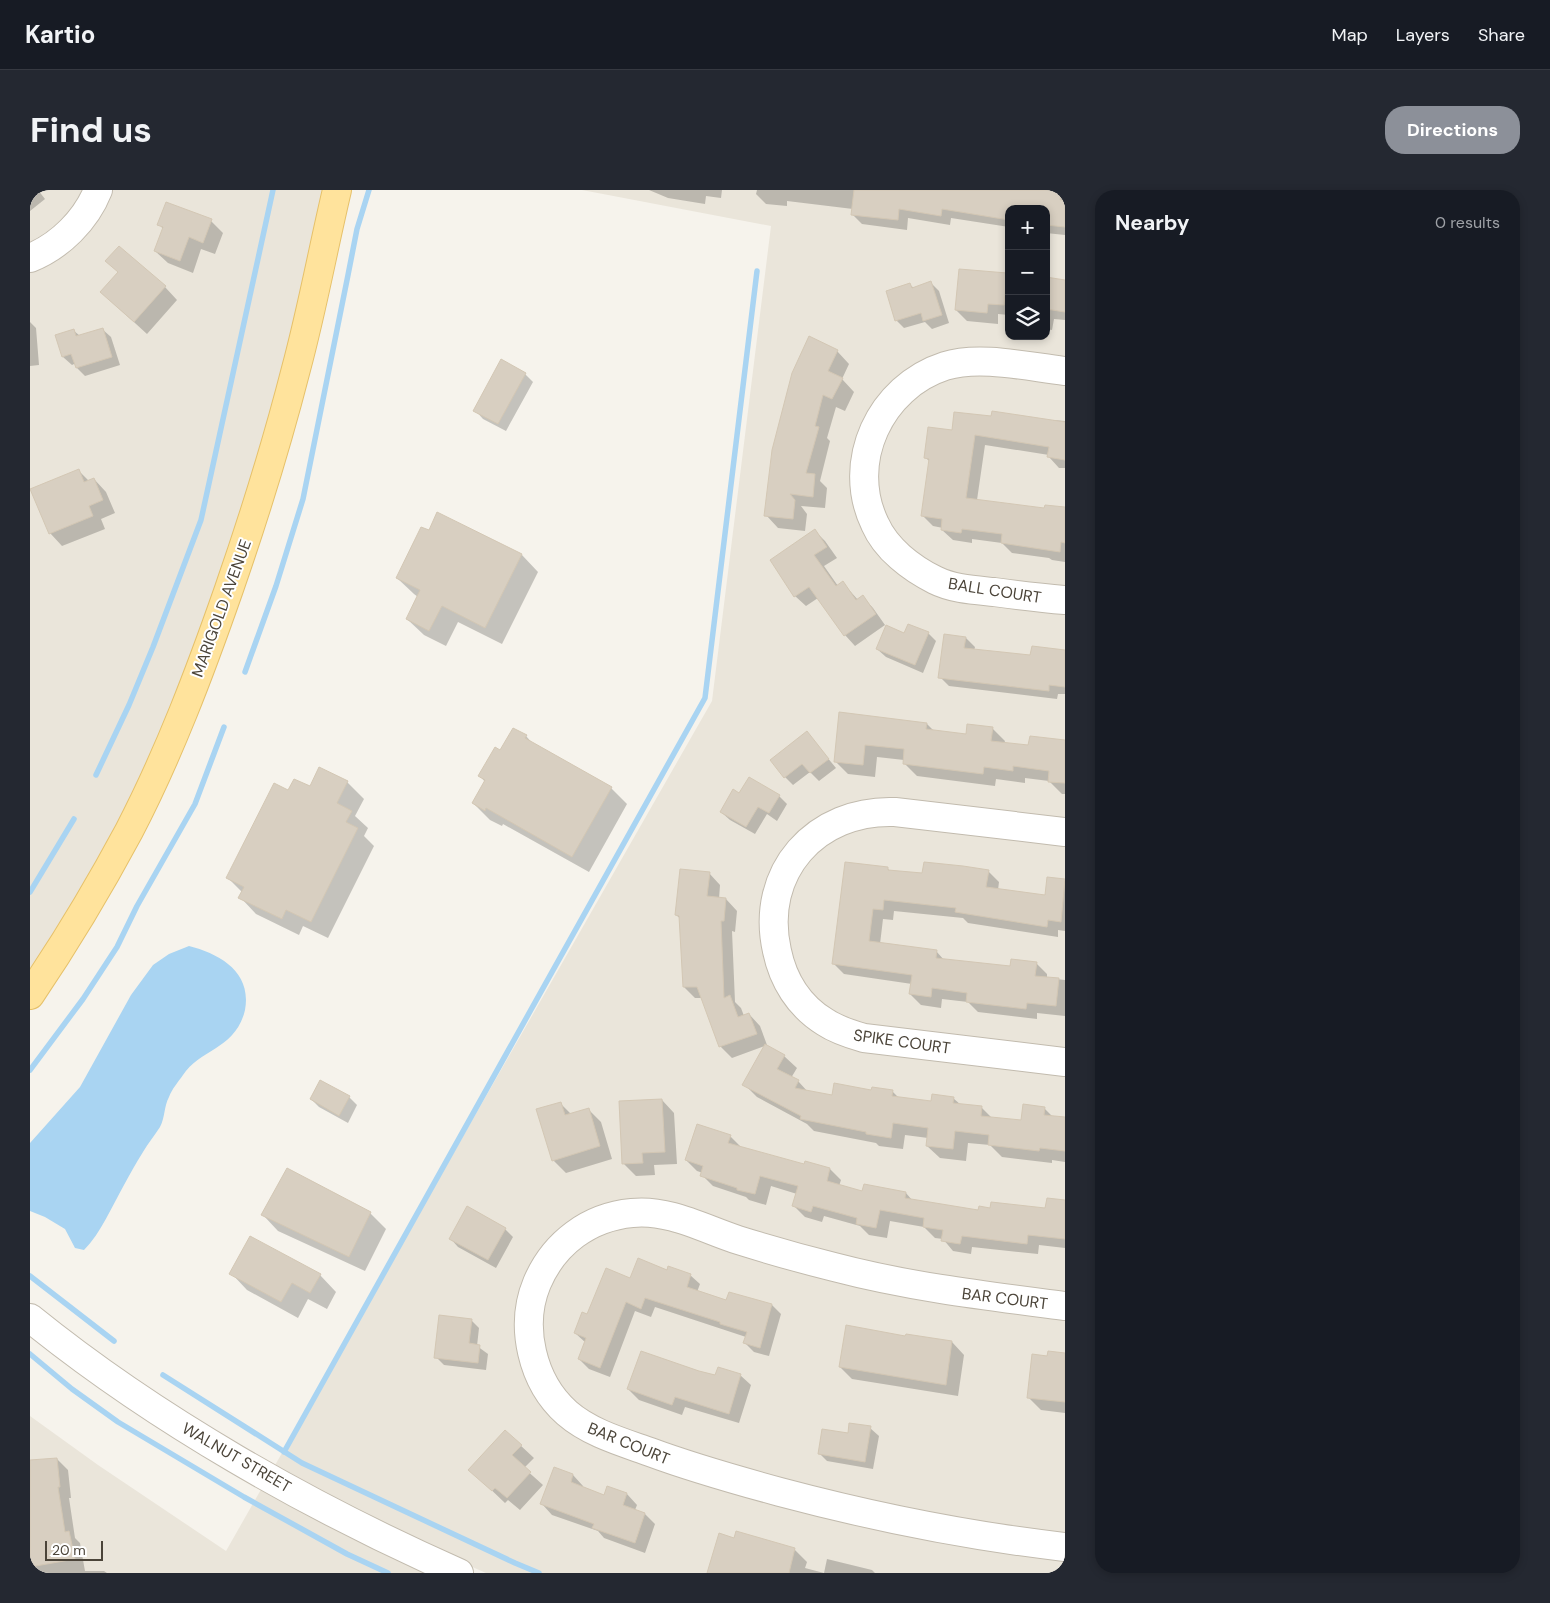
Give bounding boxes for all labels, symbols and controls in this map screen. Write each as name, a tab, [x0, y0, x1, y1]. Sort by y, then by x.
text: Kartio	[25, 19, 95, 50]
text: Map	[1332, 23, 1368, 47]
text: Layers	[1396, 23, 1450, 47]
text: Share	[1478, 23, 1525, 47]
button: Directions	[1385, 106, 1520, 154]
text: Find us	[30, 107, 152, 153]
map controls	[1005, 205, 1050, 340]
button: +	[1005, 205, 1050, 250]
text: Nearby	[1115, 209, 1189, 237]
text: 0 results	[1435, 212, 1500, 233]
button: −	[1005, 250, 1050, 295]
button: layers	[1005, 295, 1050, 340]
street label: MARIGOLD AVENUE	[187, 536, 256, 680]
street label: BALL COURT	[947, 573, 1043, 608]
street label: SPIKE COURT	[852, 1024, 952, 1059]
street label: BAR COURT	[961, 1283, 1049, 1314]
street label: BAR COURT	[585, 1417, 673, 1469]
street label: WALNUT STREET	[178, 1418, 295, 1497]
scale bar	[45, 1538, 102, 1561]
text: 20 m	[52, 1541, 86, 1559]

